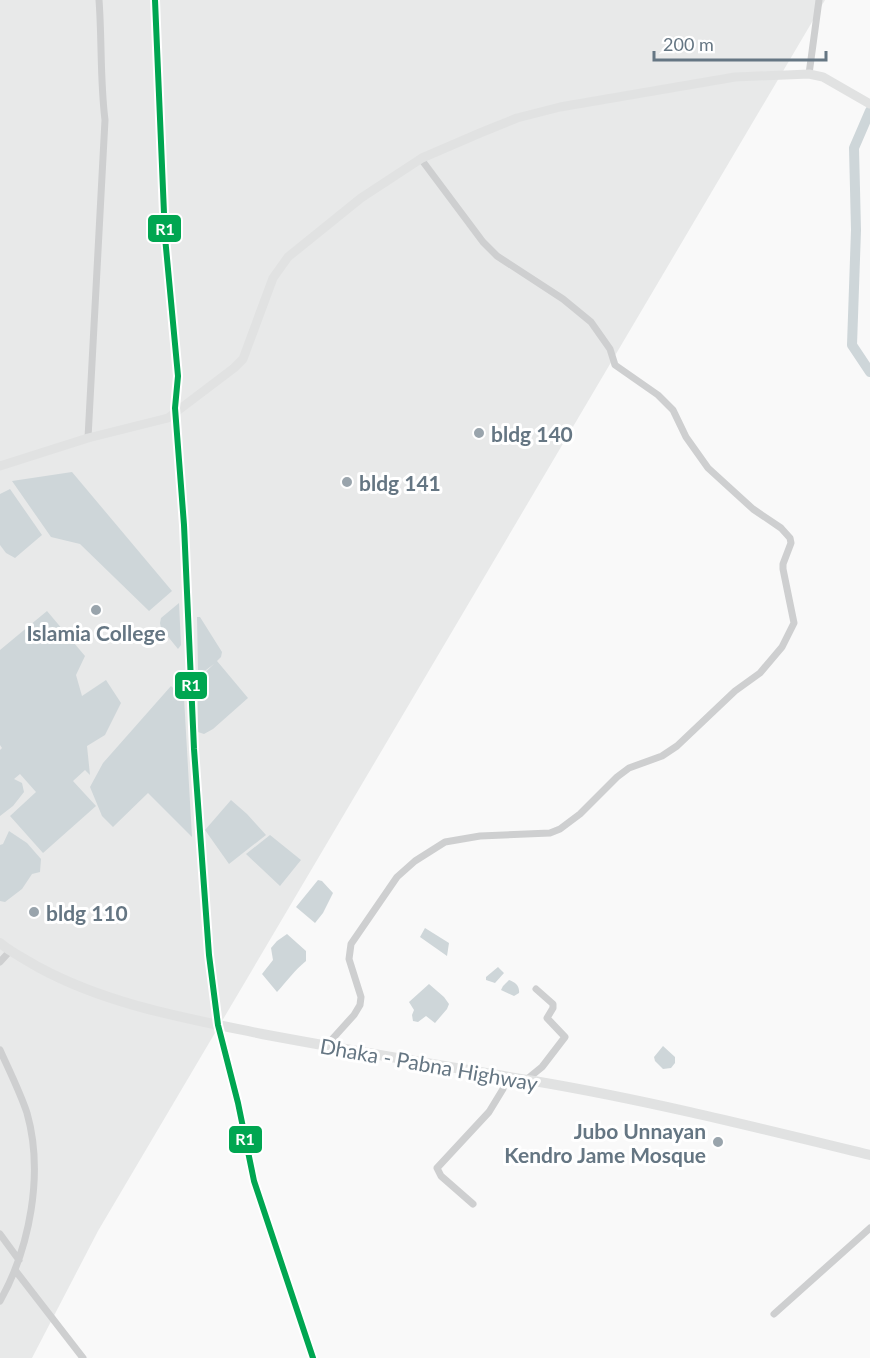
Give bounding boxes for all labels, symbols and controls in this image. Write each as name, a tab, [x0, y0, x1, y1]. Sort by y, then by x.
scale bar	[654, 24, 826, 62]
text: 200 m	[663, 33, 714, 55]
line badge: R1	[147, 214, 182, 243]
text: R1	[155, 219, 175, 238]
place label: bldg 140	[491, 421, 573, 446]
marker: bldg 140	[472, 426, 486, 440]
place label: bldg 141	[359, 470, 441, 495]
marker: bldg 141	[340, 475, 354, 489]
marker: Islamia College	[89, 603, 103, 617]
place label: Islamia College	[26, 620, 166, 645]
line badge: R1	[174, 671, 208, 700]
text: R1	[181, 675, 201, 694]
place label: bldg 110	[46, 900, 128, 925]
marker: bldg 110	[27, 905, 41, 919]
street label: Dhaka - Pabna Highway	[318, 1033, 540, 1095]
place label: Jubo Unnayan Kendro Jame Mosque	[504, 1118, 706, 1167]
line badge: R1	[228, 1125, 263, 1154]
text: R1	[235, 1129, 255, 1148]
marker: Jubo Unnayan Kendro Jame Mosque	[711, 1135, 725, 1149]

